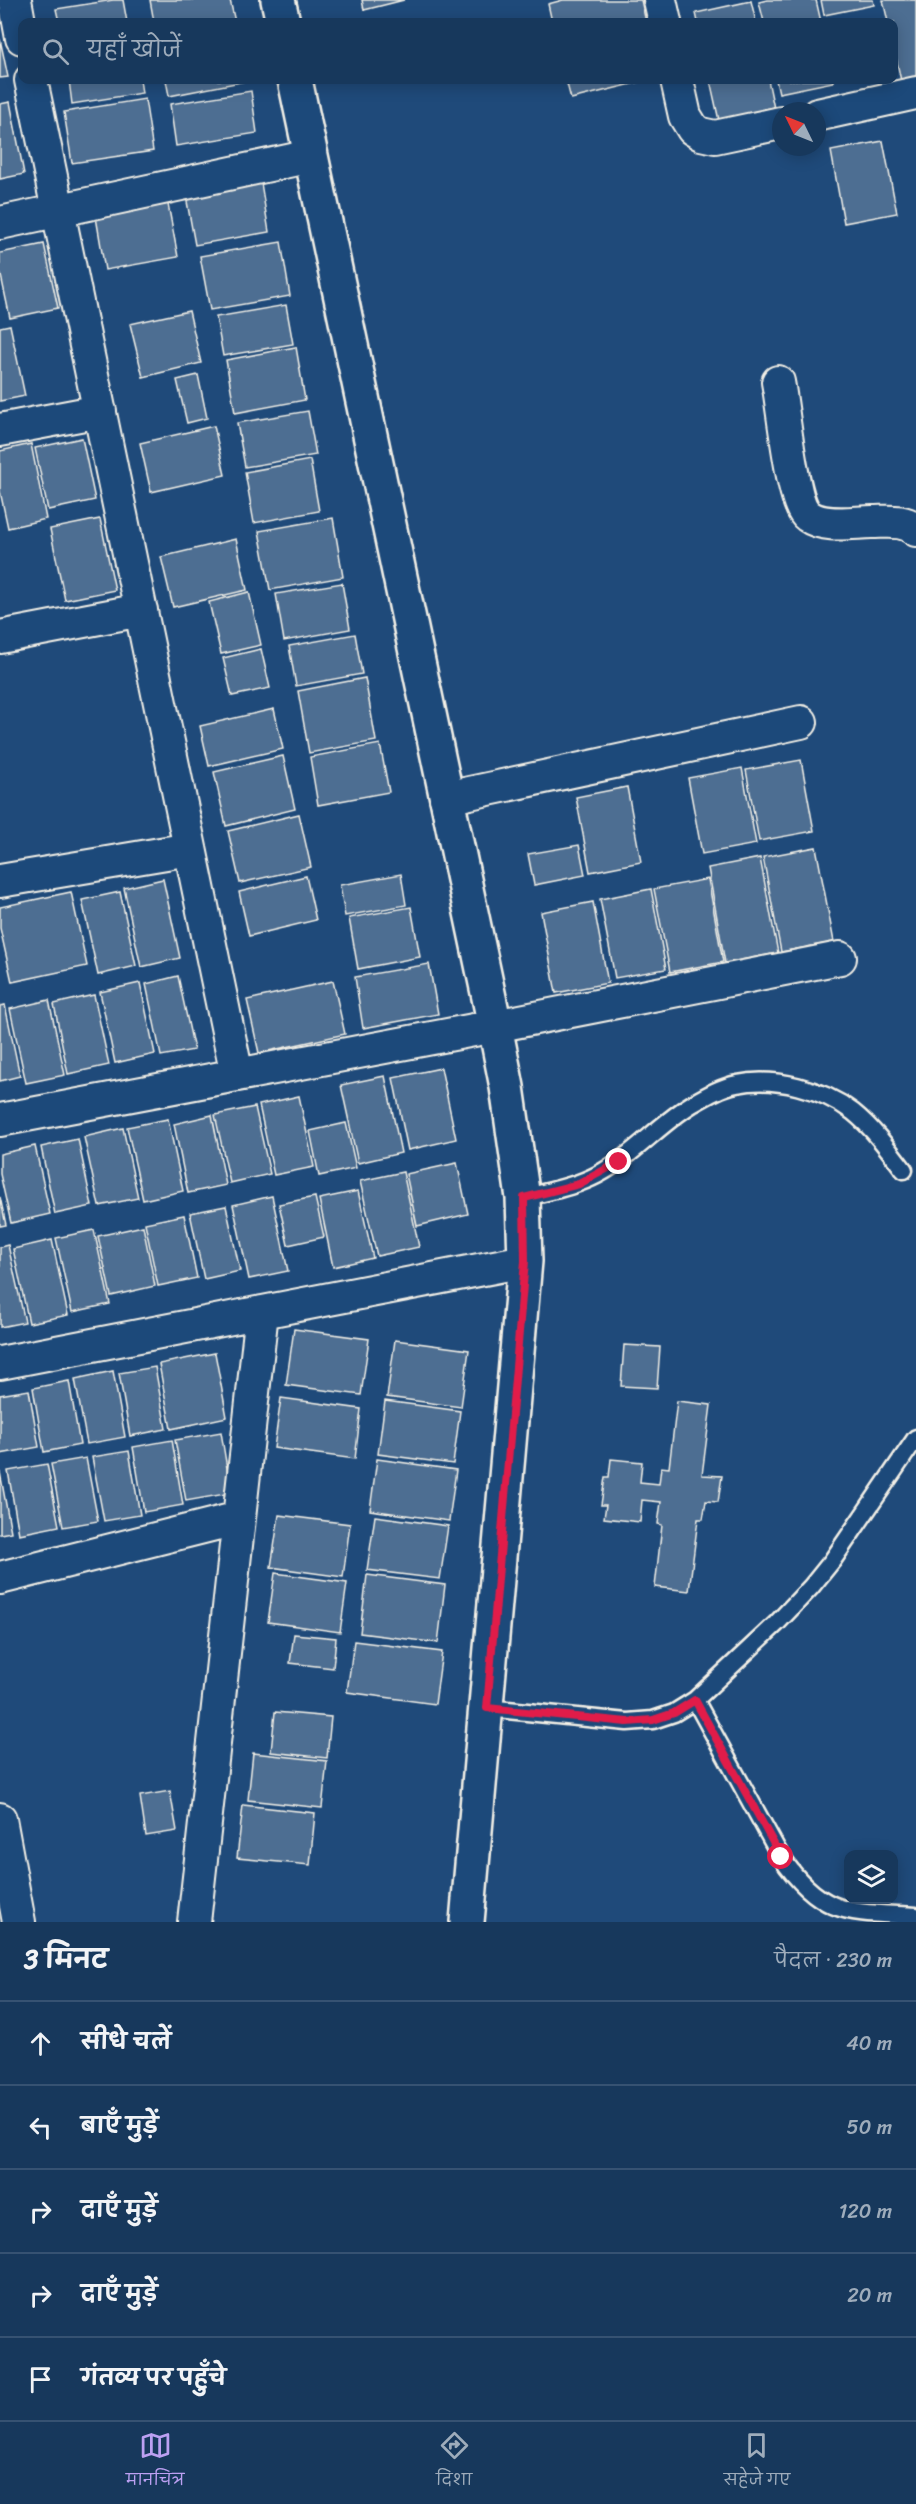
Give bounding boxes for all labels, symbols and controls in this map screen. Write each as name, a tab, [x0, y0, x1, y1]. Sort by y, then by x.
search box	[18, 18, 898, 84]
text: यहाँ खोजें	[87, 30, 182, 69]
icon: search	[39, 35, 72, 68]
north arrow	[772, 102, 826, 156]
route end	[605, 1148, 631, 1174]
route start	[767, 1843, 793, 1869]
map controls	[844, 1850, 898, 1904]
button: layers	[844, 1850, 898, 1904]
text: 3 मिनट	[24, 1936, 108, 1982]
text: पैदल · 230 m	[774, 1943, 892, 1978]
text: सीधे चलें	[81, 2022, 171, 2061]
text: 40 m	[846, 2026, 892, 2061]
icon: ahead	[24, 2027, 57, 2060]
text: बाएँ मुड़ें	[81, 2106, 158, 2145]
text: 50 m	[847, 2110, 892, 2145]
icon: left	[24, 2111, 57, 2144]
text: दाएँ मुड़ें	[81, 2190, 158, 2229]
text: 120 m	[839, 2194, 892, 2229]
icon: right	[24, 2195, 57, 2228]
text: दाएँ मुड़ें	[81, 2274, 158, 2313]
text: 20 m	[847, 2278, 892, 2313]
icon: right	[24, 2279, 57, 2312]
text: गंतव्य पर पहुँचे	[81, 2358, 226, 2397]
icon: arrive	[24, 2363, 57, 2396]
tab: मानचित्र	[126, 2429, 184, 2497]
tab: दिशा	[436, 2429, 472, 2497]
tab: सहेजे गए	[724, 2429, 790, 2497]

